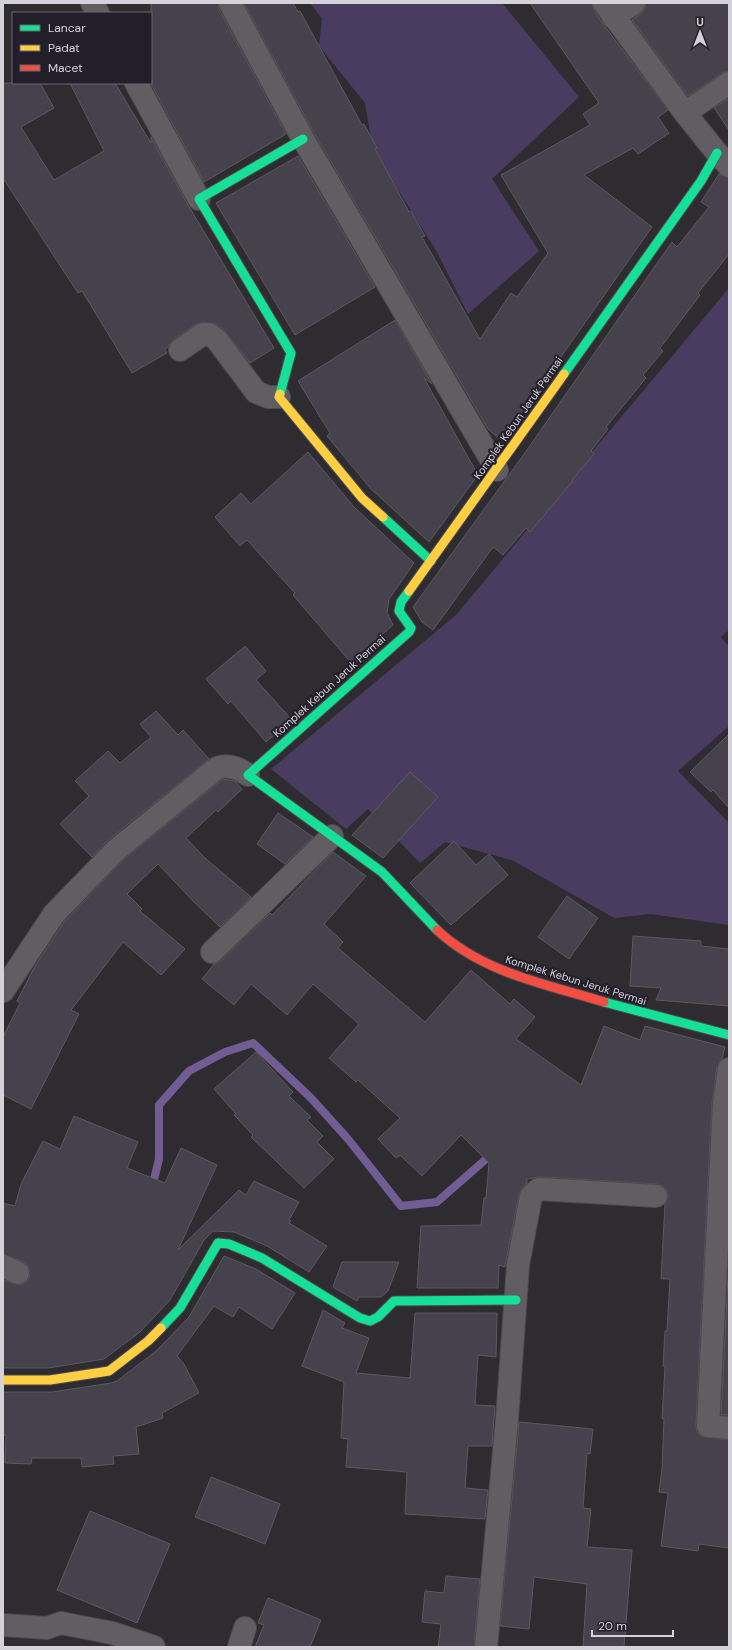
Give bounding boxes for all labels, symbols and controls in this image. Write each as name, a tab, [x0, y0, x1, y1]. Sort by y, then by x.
legend	[12, 12, 152, 84]
north arrow	[680, 12, 720, 52]
text: U	[696, 15, 704, 29]
text: Lancar	[48, 20, 86, 36]
text: Padat	[48, 40, 80, 56]
text: Macet	[48, 60, 83, 76]
street label: Komplek Kebun Jeruk Permai	[470, 354, 566, 482]
street label: Komplek Kebun Jeruk Permai	[270, 632, 388, 740]
street label: Komplek Kebun Jeruk Permai	[504, 952, 648, 1008]
scale bar	[592, 1612, 673, 1638]
text: 20 m	[598, 1618, 627, 1634]

